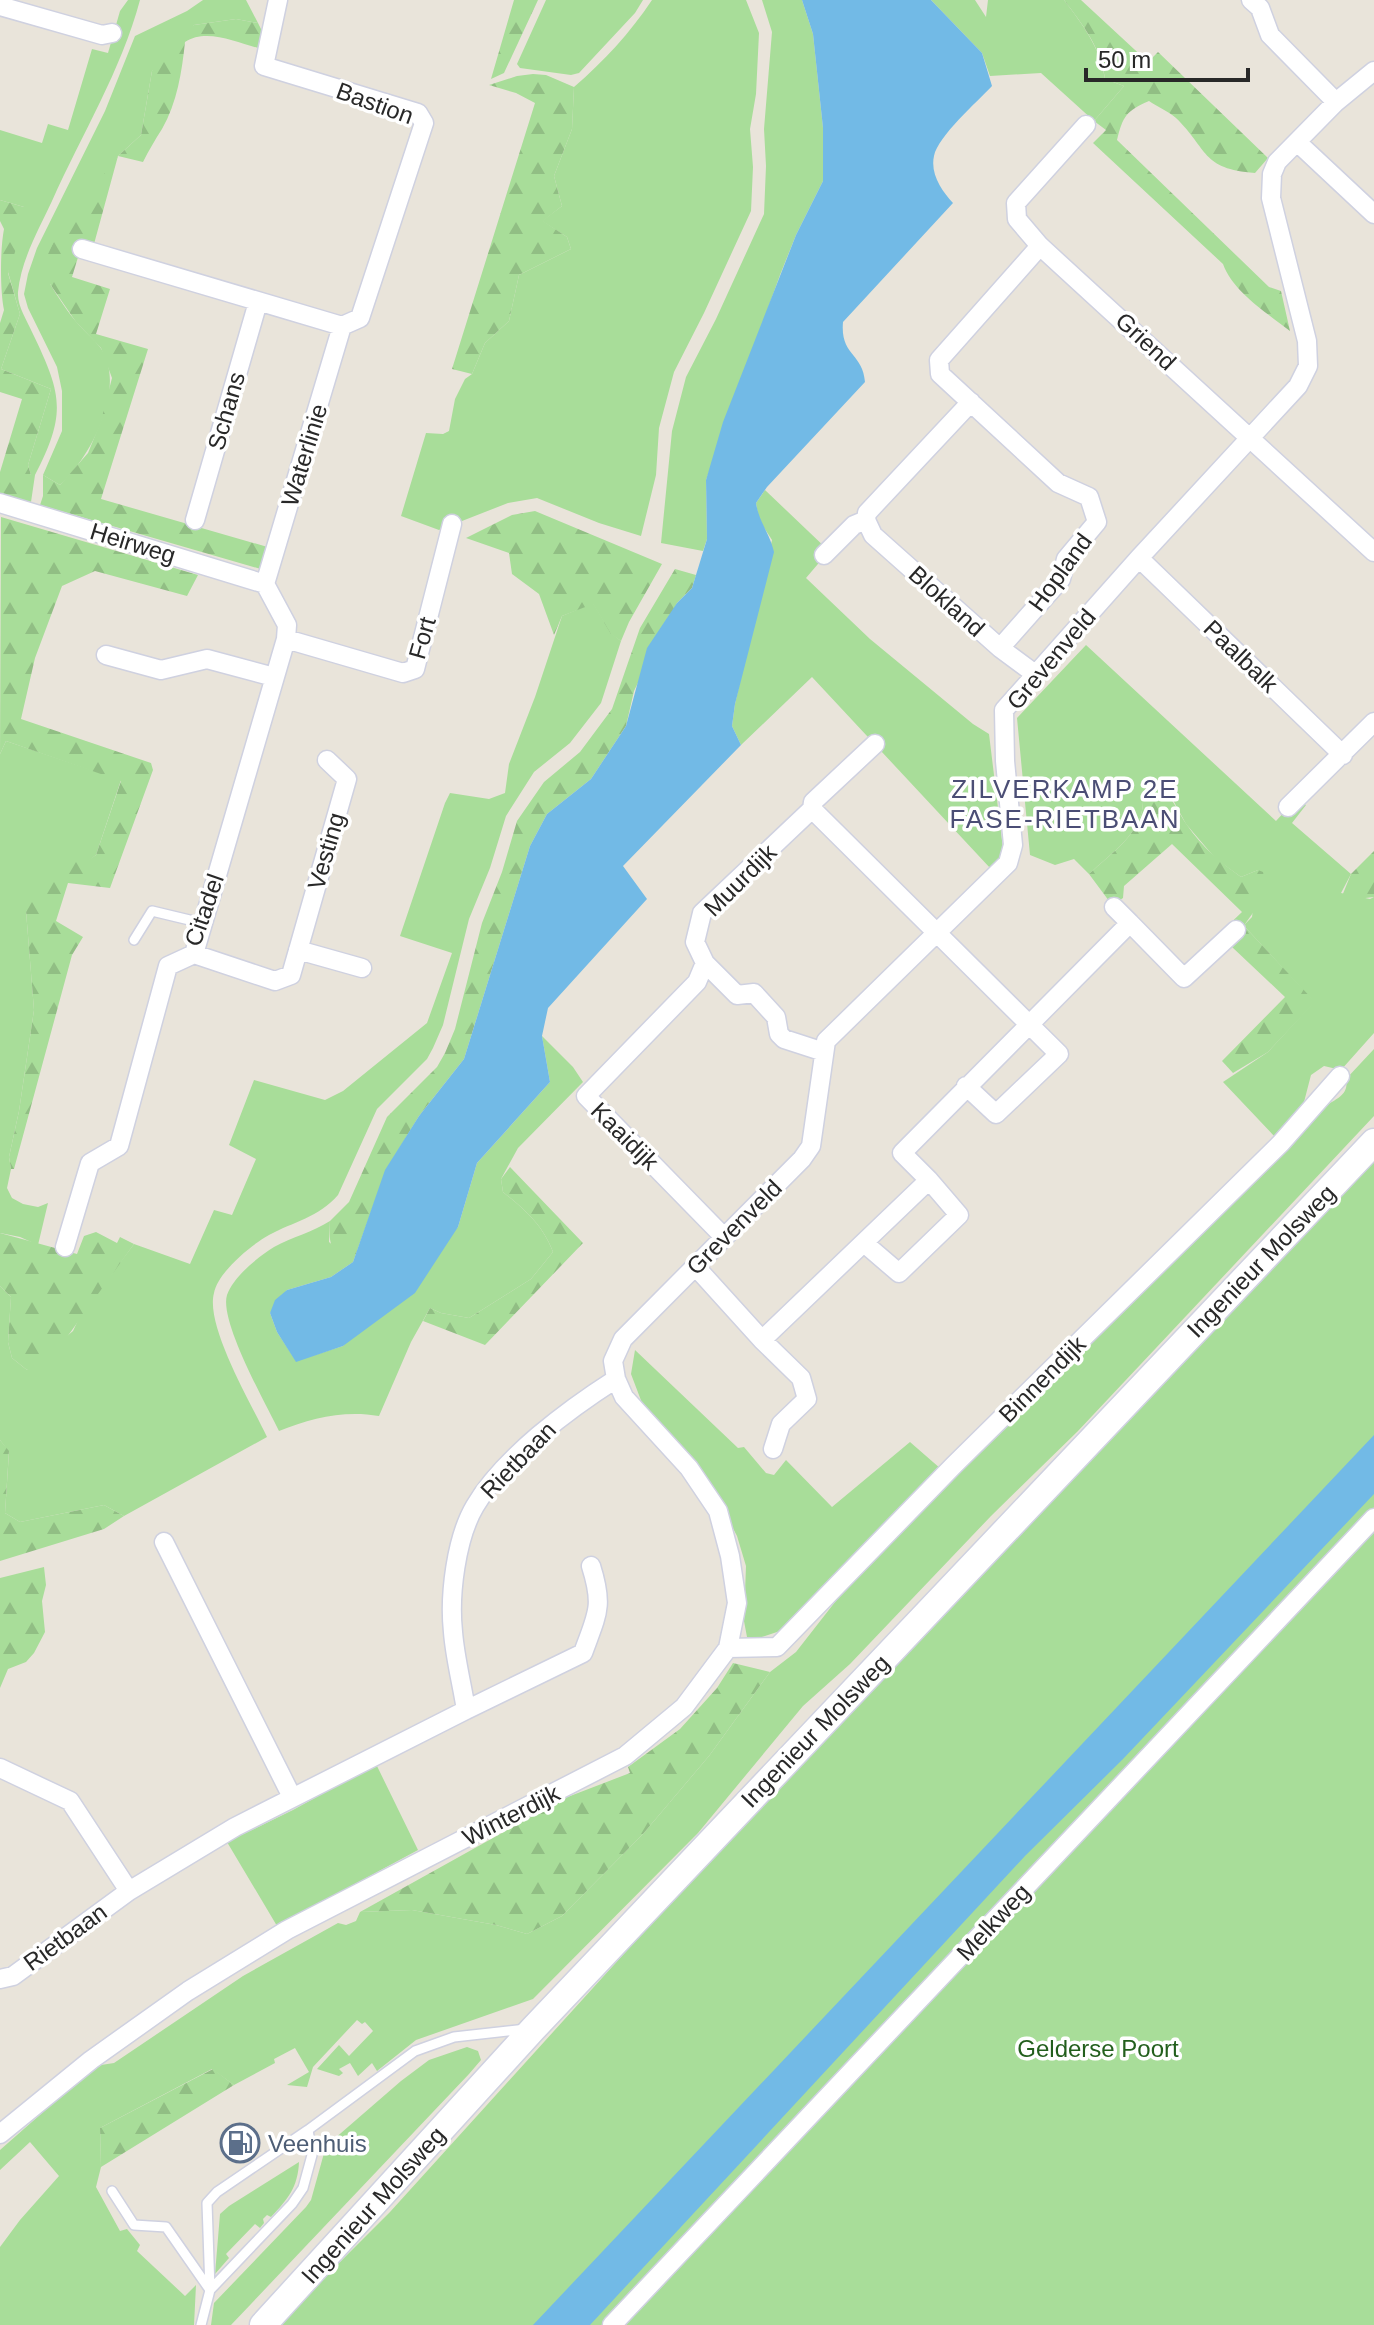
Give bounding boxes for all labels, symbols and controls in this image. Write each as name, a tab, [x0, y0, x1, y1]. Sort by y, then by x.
scale bar	[1086, 32, 1248, 82]
text: 50 m	[1098, 46, 1151, 73]
street label: Bastion	[333, 77, 417, 129]
street label: Griend	[1110, 307, 1182, 375]
street label: Schans	[202, 369, 250, 453]
street label: Waterlinie	[276, 400, 332, 510]
street label: Heirweg	[87, 517, 179, 569]
street label: Hopland	[1023, 528, 1097, 616]
street label: Blokland	[904, 560, 990, 642]
street label: Grevenveld	[1001, 603, 1101, 715]
street label: Fort	[403, 613, 441, 662]
street label: Paalbalk	[1199, 614, 1284, 698]
district label: ZILVERKAMP 2E FASE-RIETBAAN	[949, 774, 1181, 834]
street label: Vesting	[302, 809, 350, 893]
street label: Muurdijk	[698, 838, 782, 922]
street label: Citadel	[179, 870, 229, 950]
street label: Kaaidijk	[586, 1097, 665, 1176]
street label: Grevenveld	[681, 1174, 787, 1280]
street label: Ingenieur Molsweg	[1181, 1179, 1341, 1343]
street label: Binnendijk	[993, 1330, 1091, 1428]
street label: Rietbaan	[475, 1416, 561, 1504]
street label: Ingenieur Molsweg	[735, 1649, 895, 1813]
street label: Winterdijk	[458, 1779, 565, 1851]
street label: Melkweg	[951, 1878, 1035, 1966]
street label: Rietbaan	[18, 1898, 112, 1976]
park label: Gelderse Poort	[1017, 2035, 1179, 2062]
street label: Ingenieur Molsweg	[296, 2121, 450, 2289]
fuel station icon: Veenhuis	[219, 2122, 261, 2164]
place label: Veenhuis	[268, 2130, 367, 2157]

